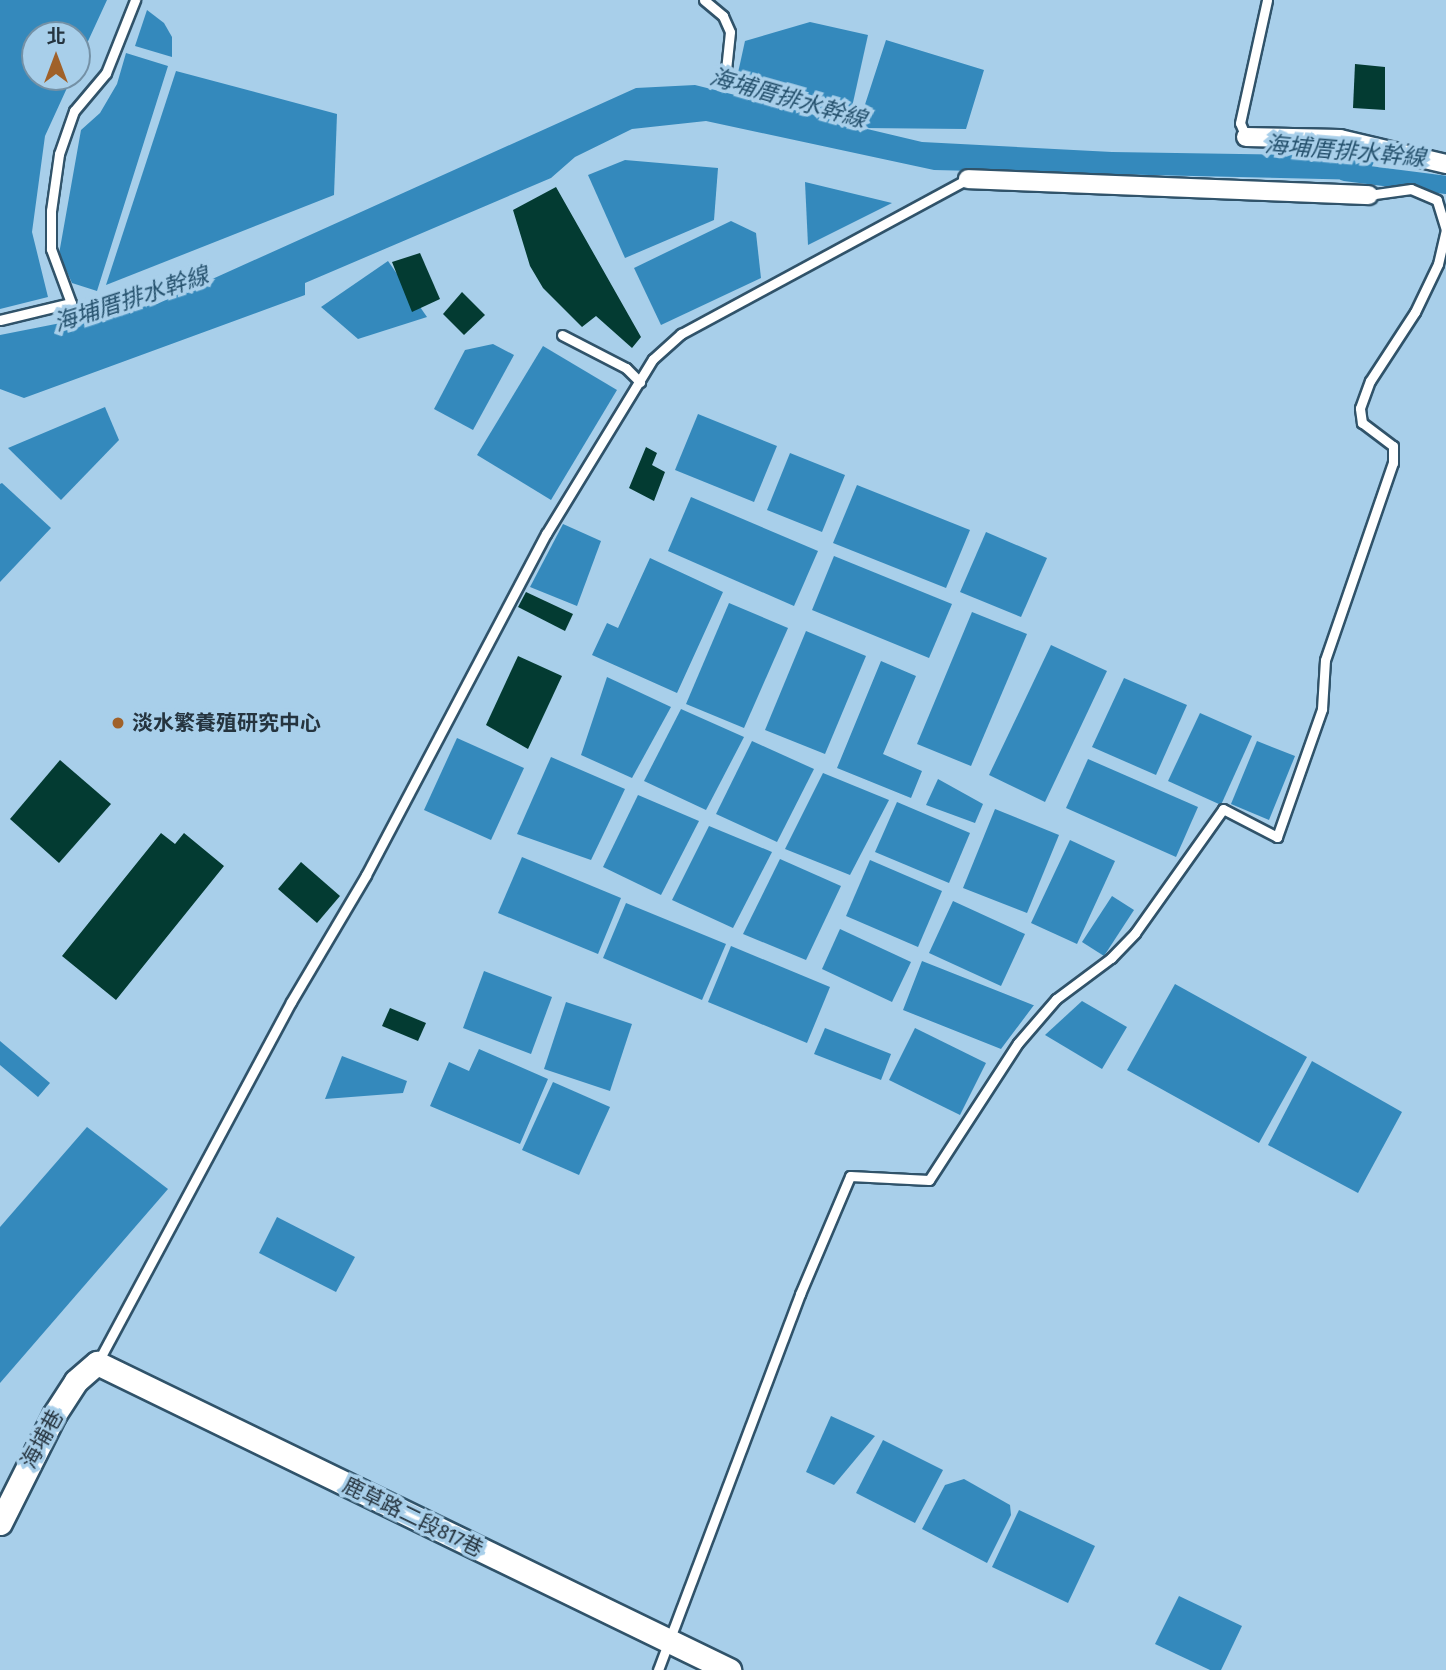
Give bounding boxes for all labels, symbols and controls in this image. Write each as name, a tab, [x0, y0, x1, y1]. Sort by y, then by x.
north arrow	[21, 21, 91, 91]
text: 北	[46, 25, 66, 48]
water label: 海埔厝排水幹線	[707, 63, 869, 133]
water label: 海埔厝排水幹線	[1264, 130, 1426, 172]
water label: 海埔厝排水幹線	[50, 261, 212, 337]
place label: 淡水繁養殖研究中心	[132, 710, 321, 736]
marker: 淡水繁養殖研究中心	[110, 715, 126, 731]
street label: 海埔巷	[16, 1405, 68, 1473]
street label: 鹿草路二段817巷	[339, 1472, 487, 1562]

